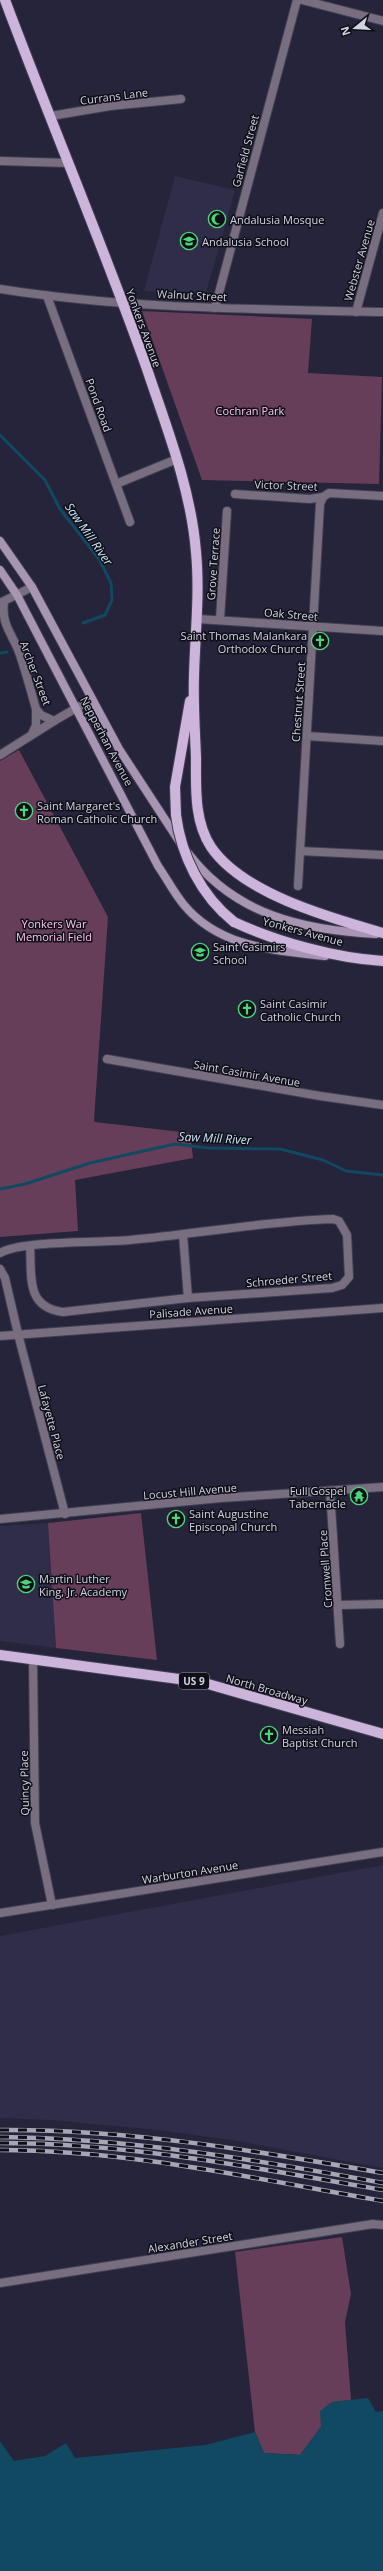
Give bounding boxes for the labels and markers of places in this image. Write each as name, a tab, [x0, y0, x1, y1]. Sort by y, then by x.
mosque icon: Andalusia Mosque	[207, 209, 227, 229]
place label: Andalusia Mosque	[230, 212, 324, 227]
school or university icon: Andalusia School	[179, 231, 199, 251]
place label: Andalusia School	[202, 234, 289, 249]
place label: Saint Thomas Malankara Orthodox Church	[181, 628, 307, 656]
church icon: Saint Thomas Malankara Orthodox Church	[310, 631, 330, 651]
place label: Saint Margaret's Roman Catholic Church	[37, 798, 157, 826]
church icon: Saint Margaret's Roman Catholic Church	[14, 801, 34, 821]
place label: Saint Casimirs School	[213, 939, 285, 967]
school or university icon: Saint Casimirs School	[190, 942, 210, 962]
place label: Saint Casimir Catholic Church	[260, 996, 341, 1024]
church icon: Saint Casimir Catholic Church	[237, 999, 257, 1019]
place label: Full Gospel Tabernacle	[289, 1483, 346, 1511]
temple icon: Full Gospel Tabernacle	[349, 1486, 369, 1506]
place label: Saint Augustine Episcopal Church	[189, 1506, 277, 1534]
church icon: Saint Augustine Episcopal Church	[166, 1509, 186, 1529]
place label: Martin Luther King, Jr. Academy	[39, 1571, 128, 1599]
school or university icon: Martin Luther King, Jr. Academy	[16, 1574, 36, 1594]
place label: Messiah Baptist Church	[282, 1722, 358, 1750]
church icon: Messiah Baptist Church	[259, 1725, 279, 1745]

